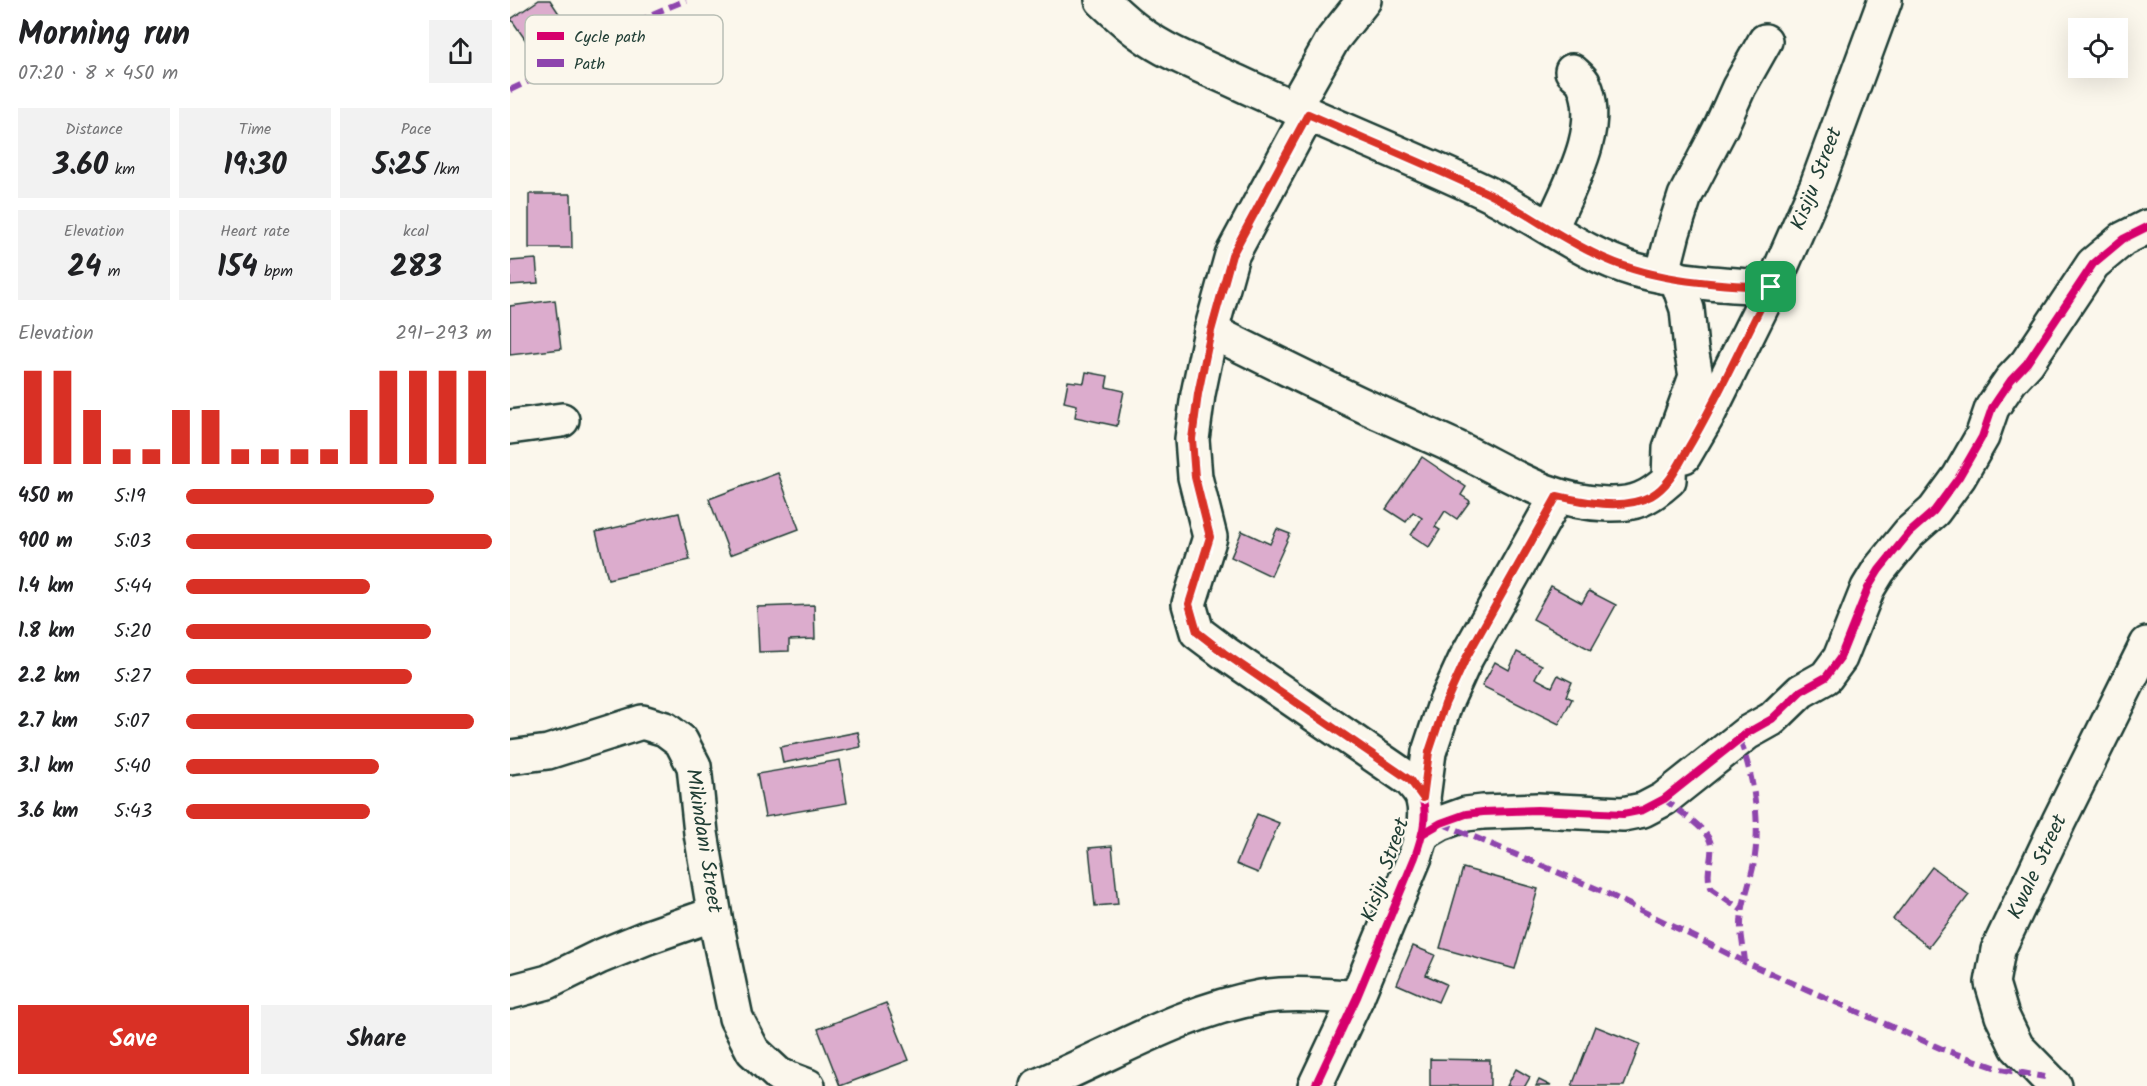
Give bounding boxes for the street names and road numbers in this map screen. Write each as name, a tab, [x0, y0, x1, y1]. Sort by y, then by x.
street label: Kisiju Street	[1782, 122, 1852, 236]
street label: Mikindani Street	[675, 766, 731, 916]
street label: Kwale Street	[1999, 808, 2077, 925]
street label: Kisiju Street	[1353, 813, 1420, 927]

